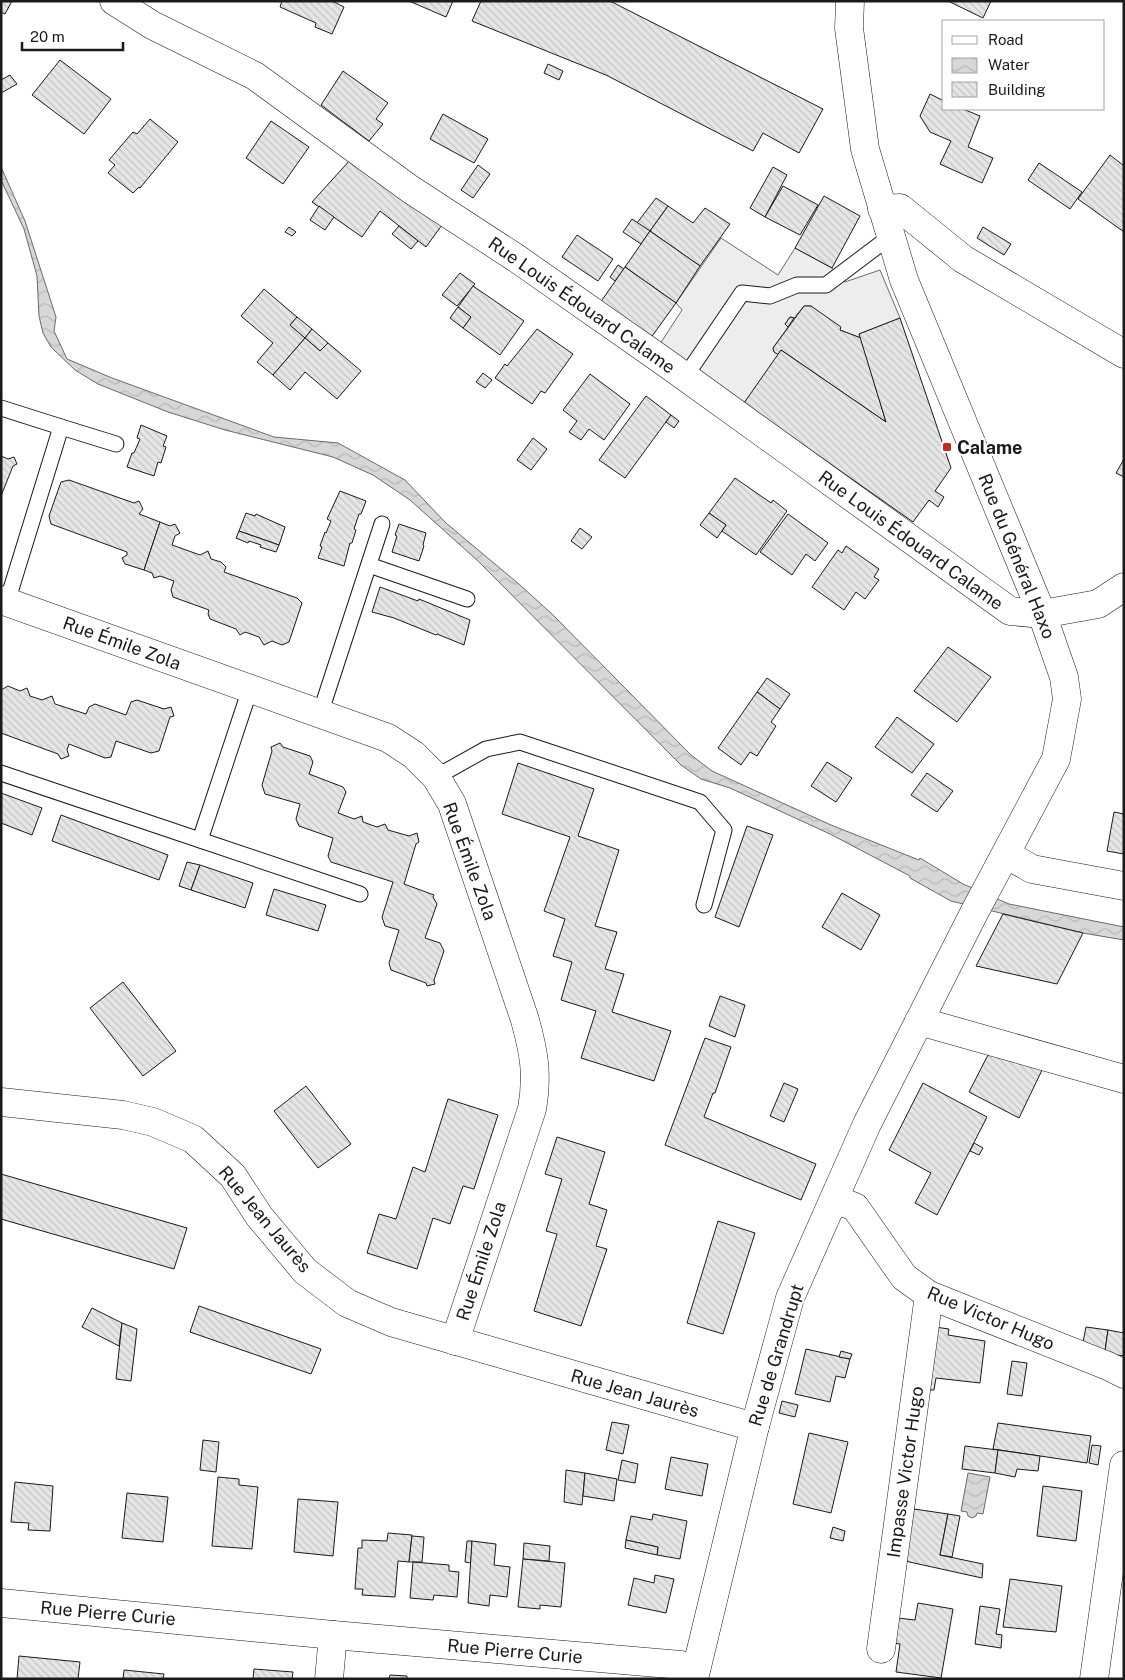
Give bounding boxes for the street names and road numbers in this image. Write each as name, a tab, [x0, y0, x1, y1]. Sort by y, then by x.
street label: Rue Louis Édouard Calame	[485, 232, 680, 378]
street label: Rue Louis Édouard Calame	[815, 465, 1008, 614]
street label: Rue du Général Haxo	[974, 470, 1060, 642]
street label: Rue Émile Zola	[60, 611, 184, 674]
street label: Rue Émile Zola	[439, 799, 502, 923]
street label: Rue Jean Jaurès	[214, 1162, 316, 1276]
street label: Rue Émile Zola	[451, 1198, 510, 1323]
street label: Rue de Grandrupt	[744, 1281, 808, 1429]
street label: Rue Victor Hugo	[924, 1282, 1058, 1354]
street label: Rue Jean Jaurès	[568, 1365, 702, 1421]
street label: Impasse Victor Hugo	[883, 1385, 927, 1559]
street label: Rue Pierre Curie	[39, 1597, 177, 1629]
street label: Rue Pierre Curie	[446, 1635, 584, 1667]

